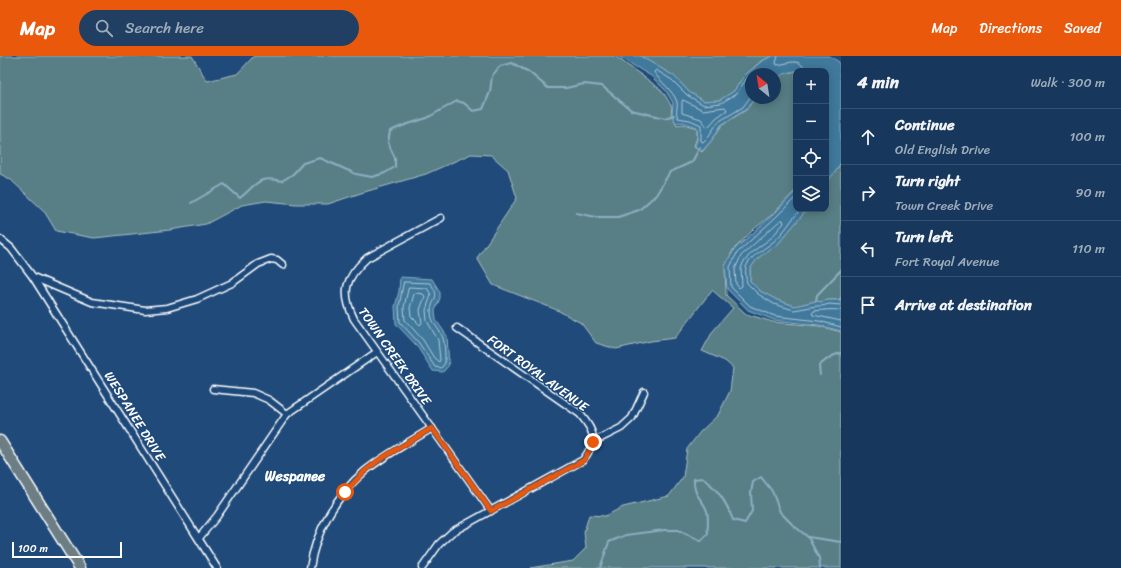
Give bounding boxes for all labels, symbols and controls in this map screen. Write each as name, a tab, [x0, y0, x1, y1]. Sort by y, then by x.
search box	[79, 10, 359, 46]
text: Map	[20, 12, 55, 45]
text: Search here	[125, 15, 204, 41]
text: Map	[931, 16, 957, 41]
text: Directions	[979, 16, 1042, 41]
text: Saved	[1064, 16, 1101, 41]
icon: search	[93, 17, 115, 39]
text: 4 min	[857, 67, 899, 97]
north arrow	[745, 68, 781, 104]
map controls	[793, 68, 829, 212]
button: +	[793, 68, 829, 104]
text: Walk · 300 m	[1031, 71, 1105, 94]
button: −	[793, 104, 829, 140]
text: Continue	[895, 112, 955, 138]
text: 100 m	[1070, 125, 1105, 148]
icon: ahead	[857, 126, 879, 148]
text: Old English Drive	[895, 138, 990, 161]
button: locate	[793, 140, 829, 176]
text: Turn right	[895, 168, 960, 194]
button: layers	[793, 176, 829, 212]
text: 90 m	[1075, 181, 1105, 204]
icon: right	[857, 182, 879, 204]
text: Town Creek Drive	[895, 194, 993, 217]
text: Turn left	[895, 224, 953, 250]
text: 110 m	[1072, 237, 1105, 260]
icon: left	[857, 238, 879, 260]
text: Fort Royal Avenue	[895, 250, 999, 273]
text: Arrive at destination	[895, 292, 1032, 318]
icon: arrive	[857, 294, 879, 316]
street label: TOWN CREEK DRIVE	[352, 302, 438, 411]
street label: FORT ROYAL AVENUE	[483, 328, 594, 418]
street label: WESPANEE DRIVE	[98, 366, 172, 466]
route end	[584, 433, 602, 451]
district label: Wespanee	[265, 464, 326, 489]
route start	[336, 483, 354, 501]
text: 100 m	[18, 539, 48, 558]
scale bar	[12, 540, 122, 559]

